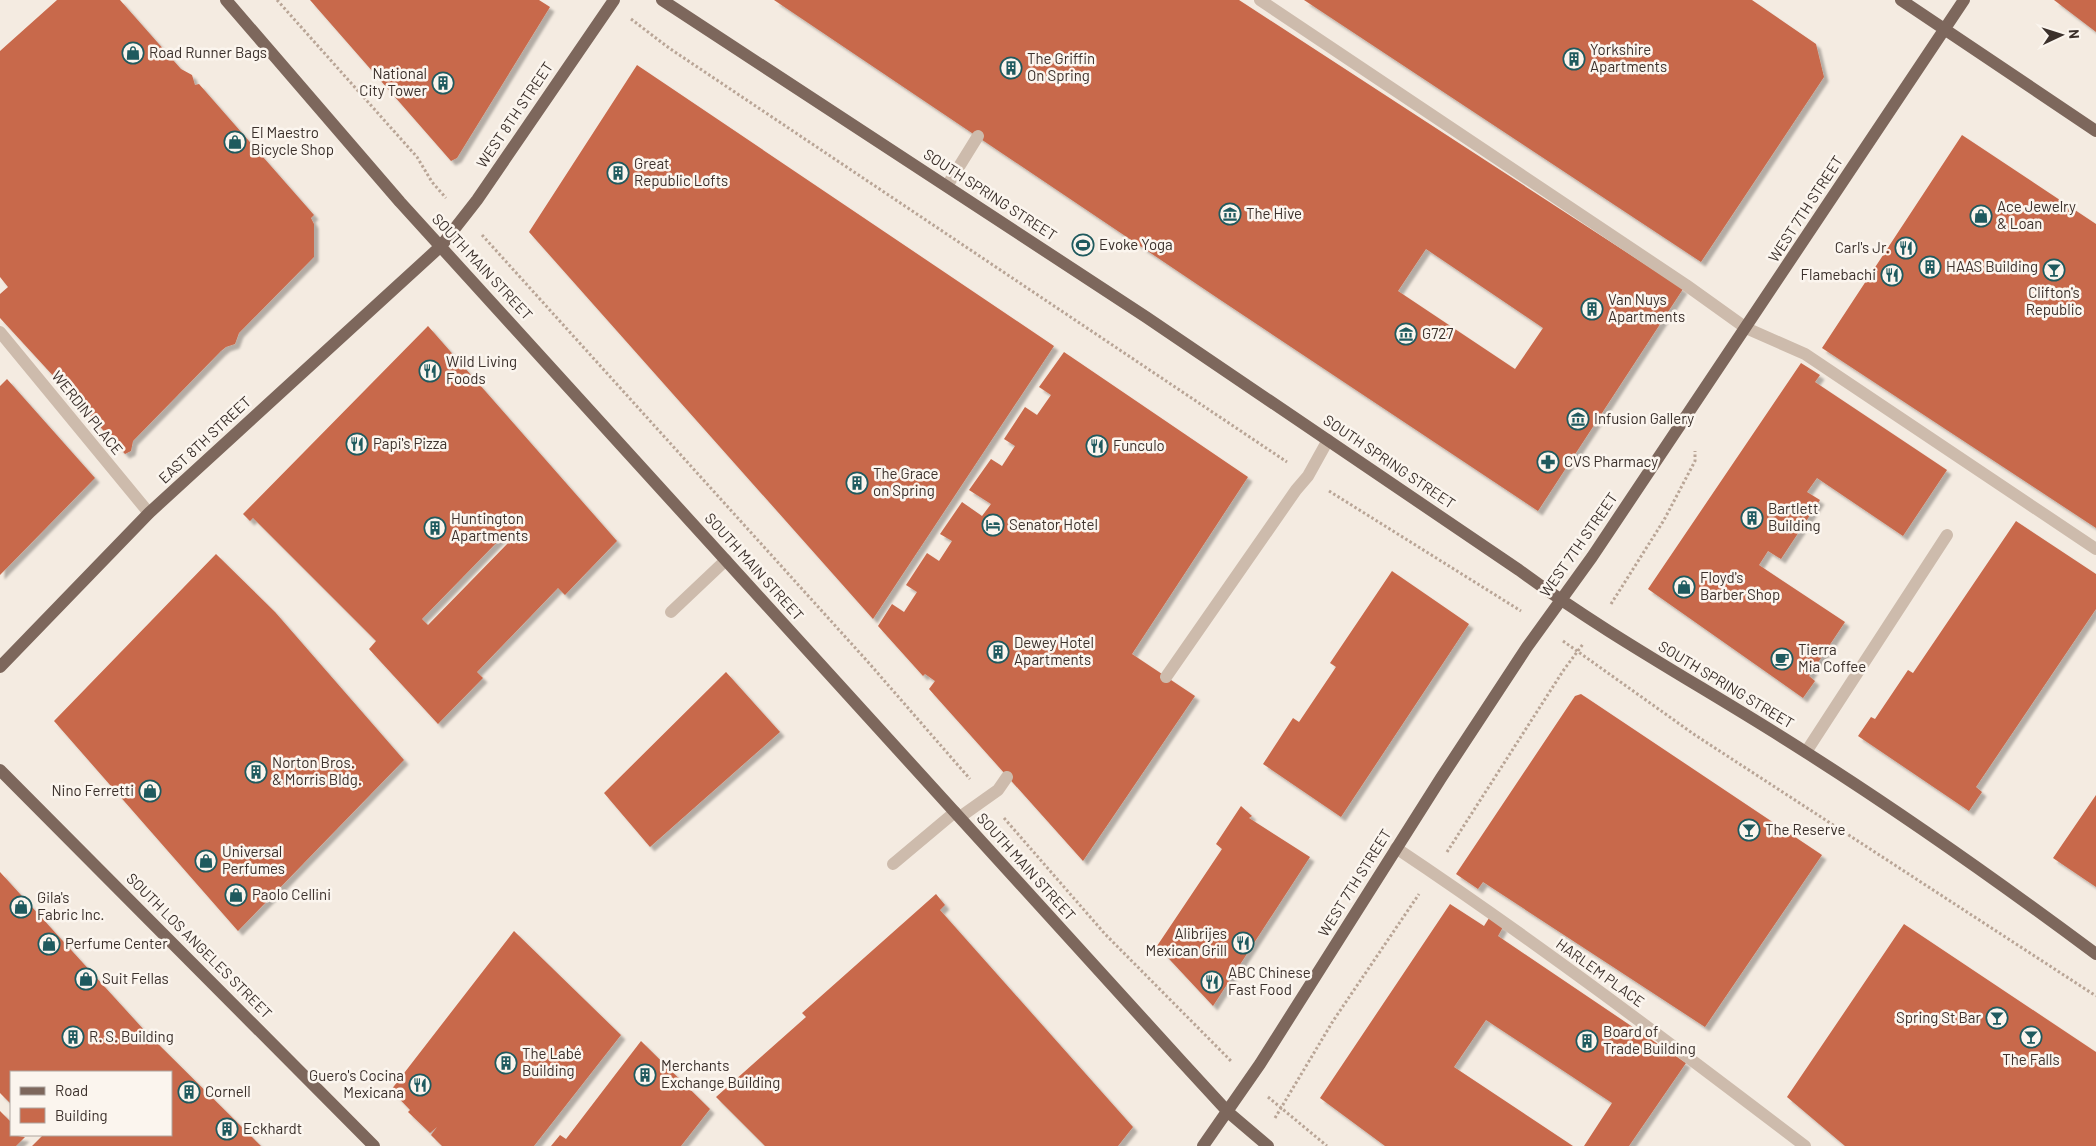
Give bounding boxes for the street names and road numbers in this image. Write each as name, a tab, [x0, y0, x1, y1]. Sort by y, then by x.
street label: WEST 8TH STREET	[472, 58, 556, 171]
street label: SOUTH SPRING STREET	[921, 144, 1060, 244]
street label: WEST 7TH STREET	[1764, 152, 1846, 265]
street label: SOUTH MAIN STREET	[429, 209, 537, 323]
street label: WERDIN PLACE	[48, 367, 127, 458]
street label: EAST 8TH STREET	[154, 392, 254, 487]
street label: SOUTH SPRING STREET	[1320, 410, 1459, 512]
street label: WEST 7TH STREET	[1535, 489, 1621, 600]
street label: SOUTH MAIN STREET	[702, 509, 808, 624]
street label: SOUTH SPRING STREET	[1655, 637, 1798, 732]
street label: SOUTH MAIN STREET	[974, 809, 1080, 924]
street label: WEST 7TH STREET	[1314, 825, 1394, 940]
street label: SOUTH LOS ANGELES STREET	[123, 869, 276, 1022]
street label: HARLEM PLACE	[1553, 934, 1648, 1010]

